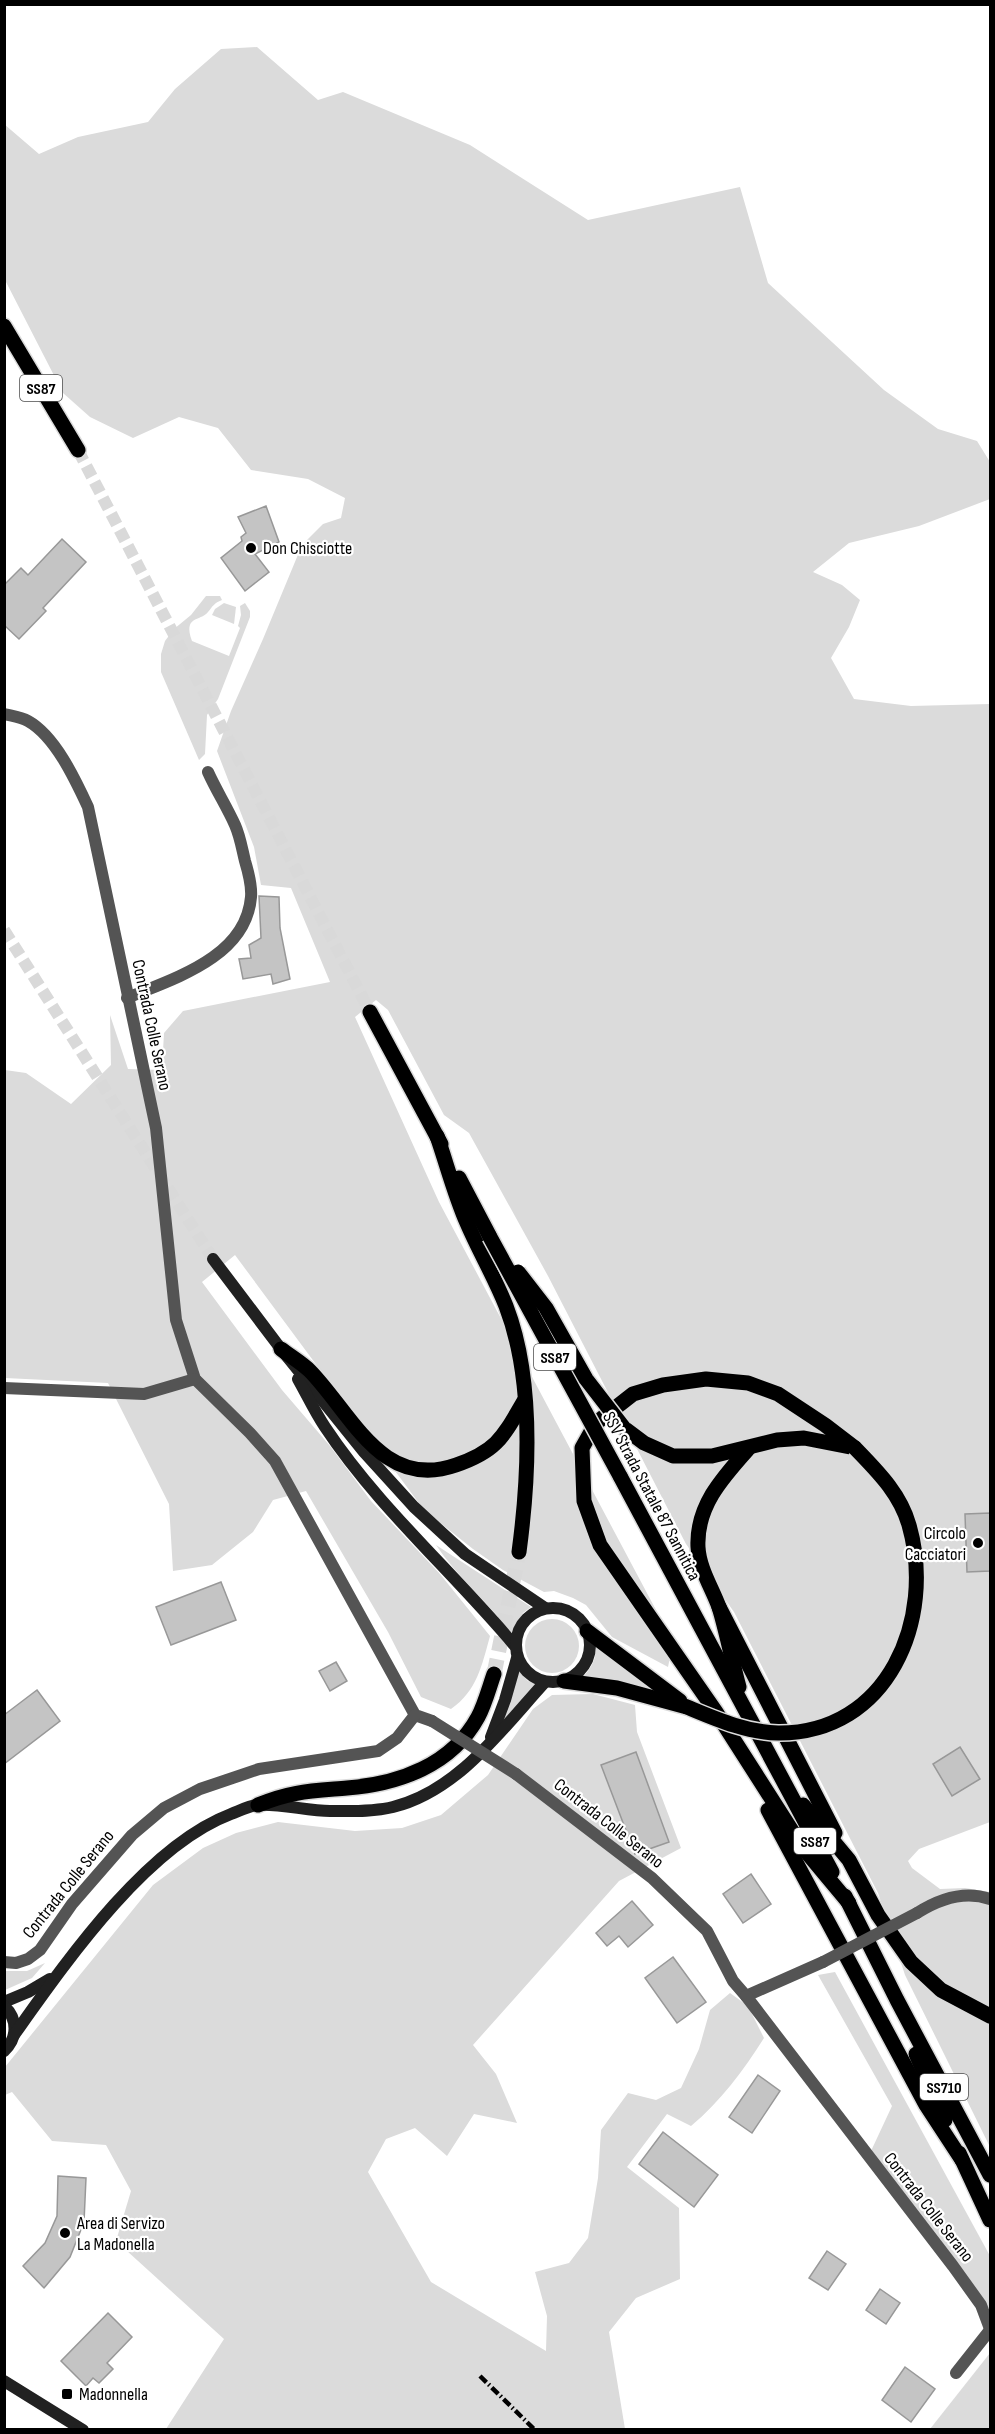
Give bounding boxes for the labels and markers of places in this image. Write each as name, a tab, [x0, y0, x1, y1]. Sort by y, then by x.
place label: Don Chisciotte	[263, 538, 352, 559]
marker: Don Chisciotte	[244, 541, 258, 555]
place label: Circolo Cacciatori	[905, 1523, 966, 1565]
marker: Circolo Cacciatori	[971, 1536, 985, 1550]
place label: Area di Servizo La Madonella	[76, 2213, 165, 2255]
marker: Area di Servizo La Madonella	[58, 2226, 72, 2240]
place label: Madonnella	[79, 2384, 148, 2405]
marker: Madonnella	[60, 2387, 74, 2401]

